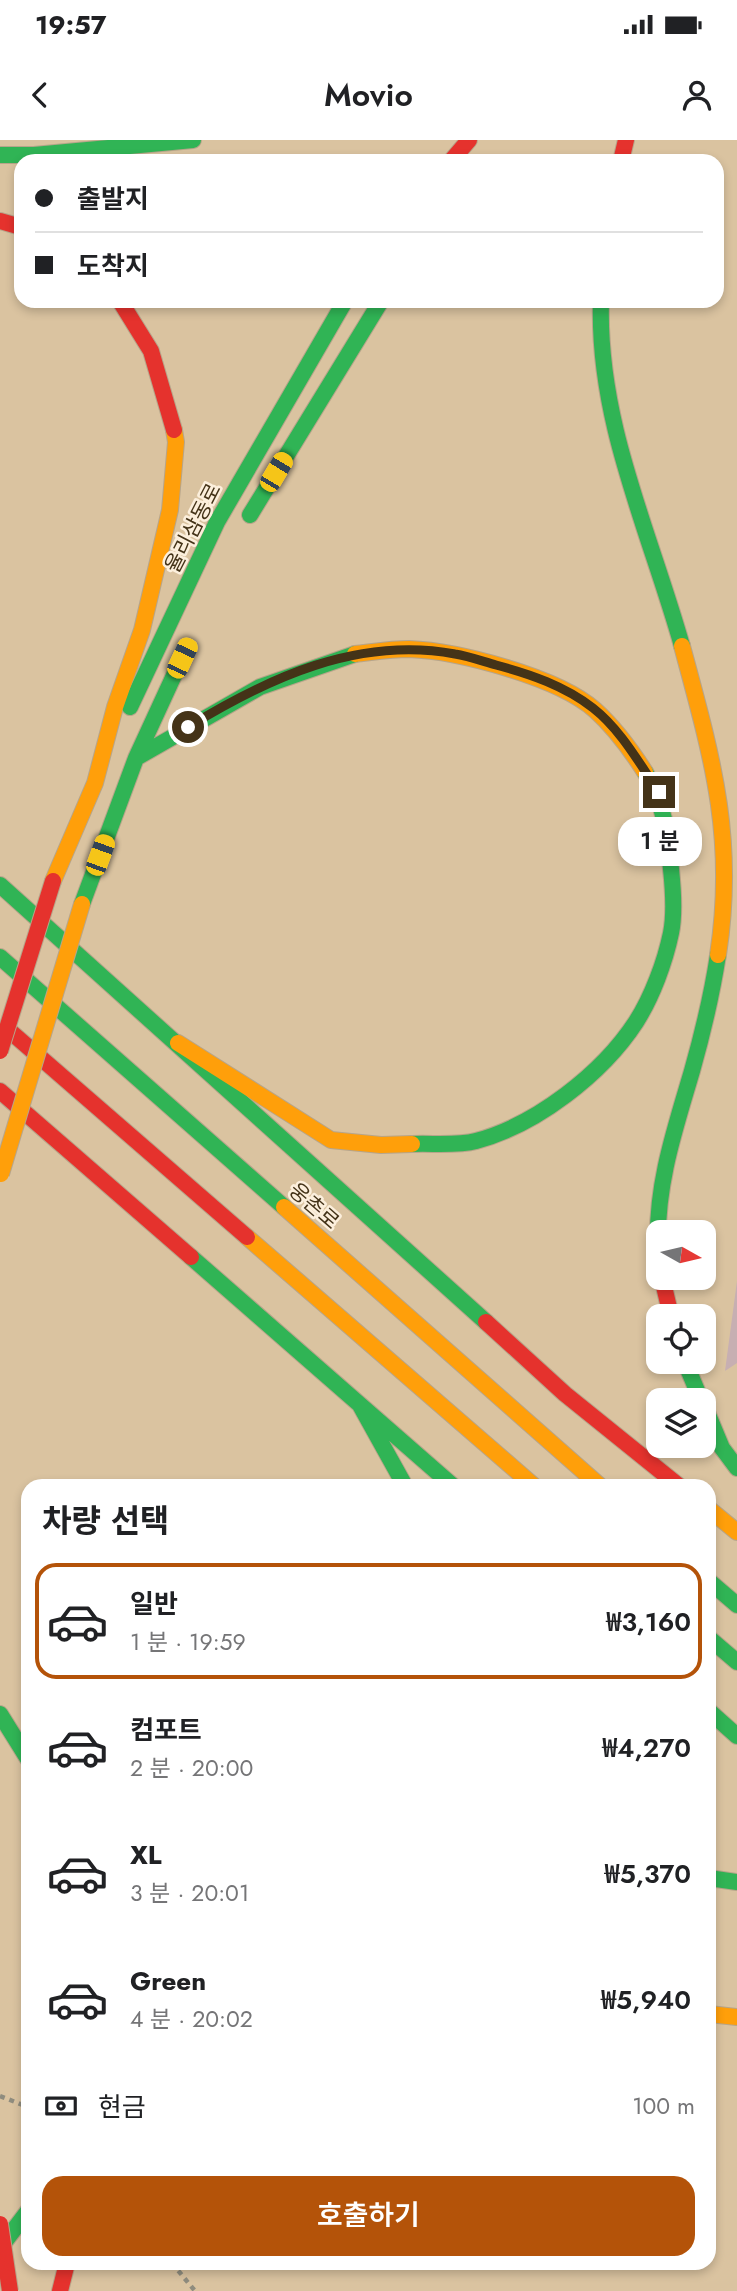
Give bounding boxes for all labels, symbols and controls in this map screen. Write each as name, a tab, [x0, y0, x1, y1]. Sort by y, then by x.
text: 19:57	[35, 6, 106, 44]
text: Movio	[324, 72, 413, 118]
icon: back	[21, 76, 59, 114]
icon: person	[678, 76, 716, 114]
text: 출발지	[77, 180, 149, 218]
text: 도착지	[77, 247, 149, 285]
car	[257, 449, 296, 495]
street label: 율리삼동로	[158, 478, 228, 578]
car	[164, 635, 201, 681]
route start	[172, 711, 204, 743]
route end	[643, 776, 675, 808]
callout: 1 분	[617, 816, 701, 866]
text: 1 분	[640, 824, 680, 858]
car	[83, 832, 118, 878]
street label: 웅촌로	[282, 1176, 346, 1236]
north arrow	[646, 1220, 716, 1290]
map controls	[646, 1220, 716, 1458]
button: locate	[646, 1304, 716, 1374]
button: layers	[646, 1388, 716, 1458]
text: 차량 선택	[42, 1498, 169, 1544]
text: 일반	[130, 1585, 178, 1623]
icon: car	[46, 1590, 109, 1653]
text: ₩3,160	[606, 1603, 691, 1641]
text: 1 분 · 19:59	[130, 1625, 246, 1659]
text: 컴포트	[130, 1711, 202, 1749]
icon: car	[46, 1716, 109, 1779]
text: ₩4,270	[602, 1729, 691, 1767]
text: 2 분 · 20:00	[130, 1751, 253, 1785]
text: XL	[130, 1836, 162, 1874]
icon: car	[46, 1842, 109, 1905]
text: ₩5,370	[605, 1855, 691, 1893]
text: 3 분 · 20:01	[130, 1876, 249, 1910]
text: Green	[130, 1962, 206, 2000]
icon: car	[46, 1968, 109, 2031]
text: ₩5,940	[601, 1981, 691, 2019]
text: 4 분 · 20:02	[130, 2002, 253, 2036]
icon: cash	[42, 2087, 80, 2125]
text: 현금	[98, 2088, 146, 2126]
text: 100 m	[632, 2089, 695, 2123]
button: 호출하기	[42, 2176, 695, 2256]

